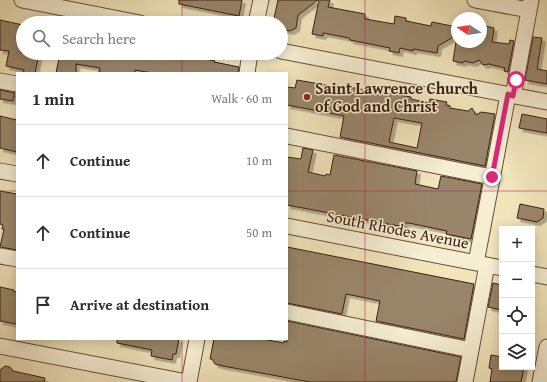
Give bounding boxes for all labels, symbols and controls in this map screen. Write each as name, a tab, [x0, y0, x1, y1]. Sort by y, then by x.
north arrow	[451, 12, 487, 48]
search box	[16, 16, 288, 60]
icon: search	[30, 27, 52, 49]
text: Search here	[62, 28, 136, 49]
route start	[507, 71, 525, 89]
place label: Saint Lawrence Church of God and Christ	[315, 76, 479, 118]
text: 1 min	[32, 86, 74, 111]
text: Walk · 60 m	[211, 89, 272, 108]
marker: Saint Lawrence Church of God and Christ	[302, 92, 312, 102]
icon: ahead	[32, 150, 54, 172]
text: Continue	[70, 150, 131, 171]
text: 10 m	[246, 151, 272, 170]
route end	[483, 168, 501, 186]
street label: South Rhodes Avenue	[325, 203, 471, 255]
icon: ahead	[32, 222, 54, 244]
text: Continue	[70, 222, 131, 243]
text: 50 m	[246, 223, 272, 242]
map controls	[499, 226, 535, 370]
button: +	[499, 226, 535, 262]
button: −	[499, 262, 535, 298]
icon: arrive	[32, 294, 54, 316]
text: Arrive at destination	[70, 294, 209, 315]
button: locate	[499, 298, 535, 334]
button: layers	[499, 334, 535, 370]

